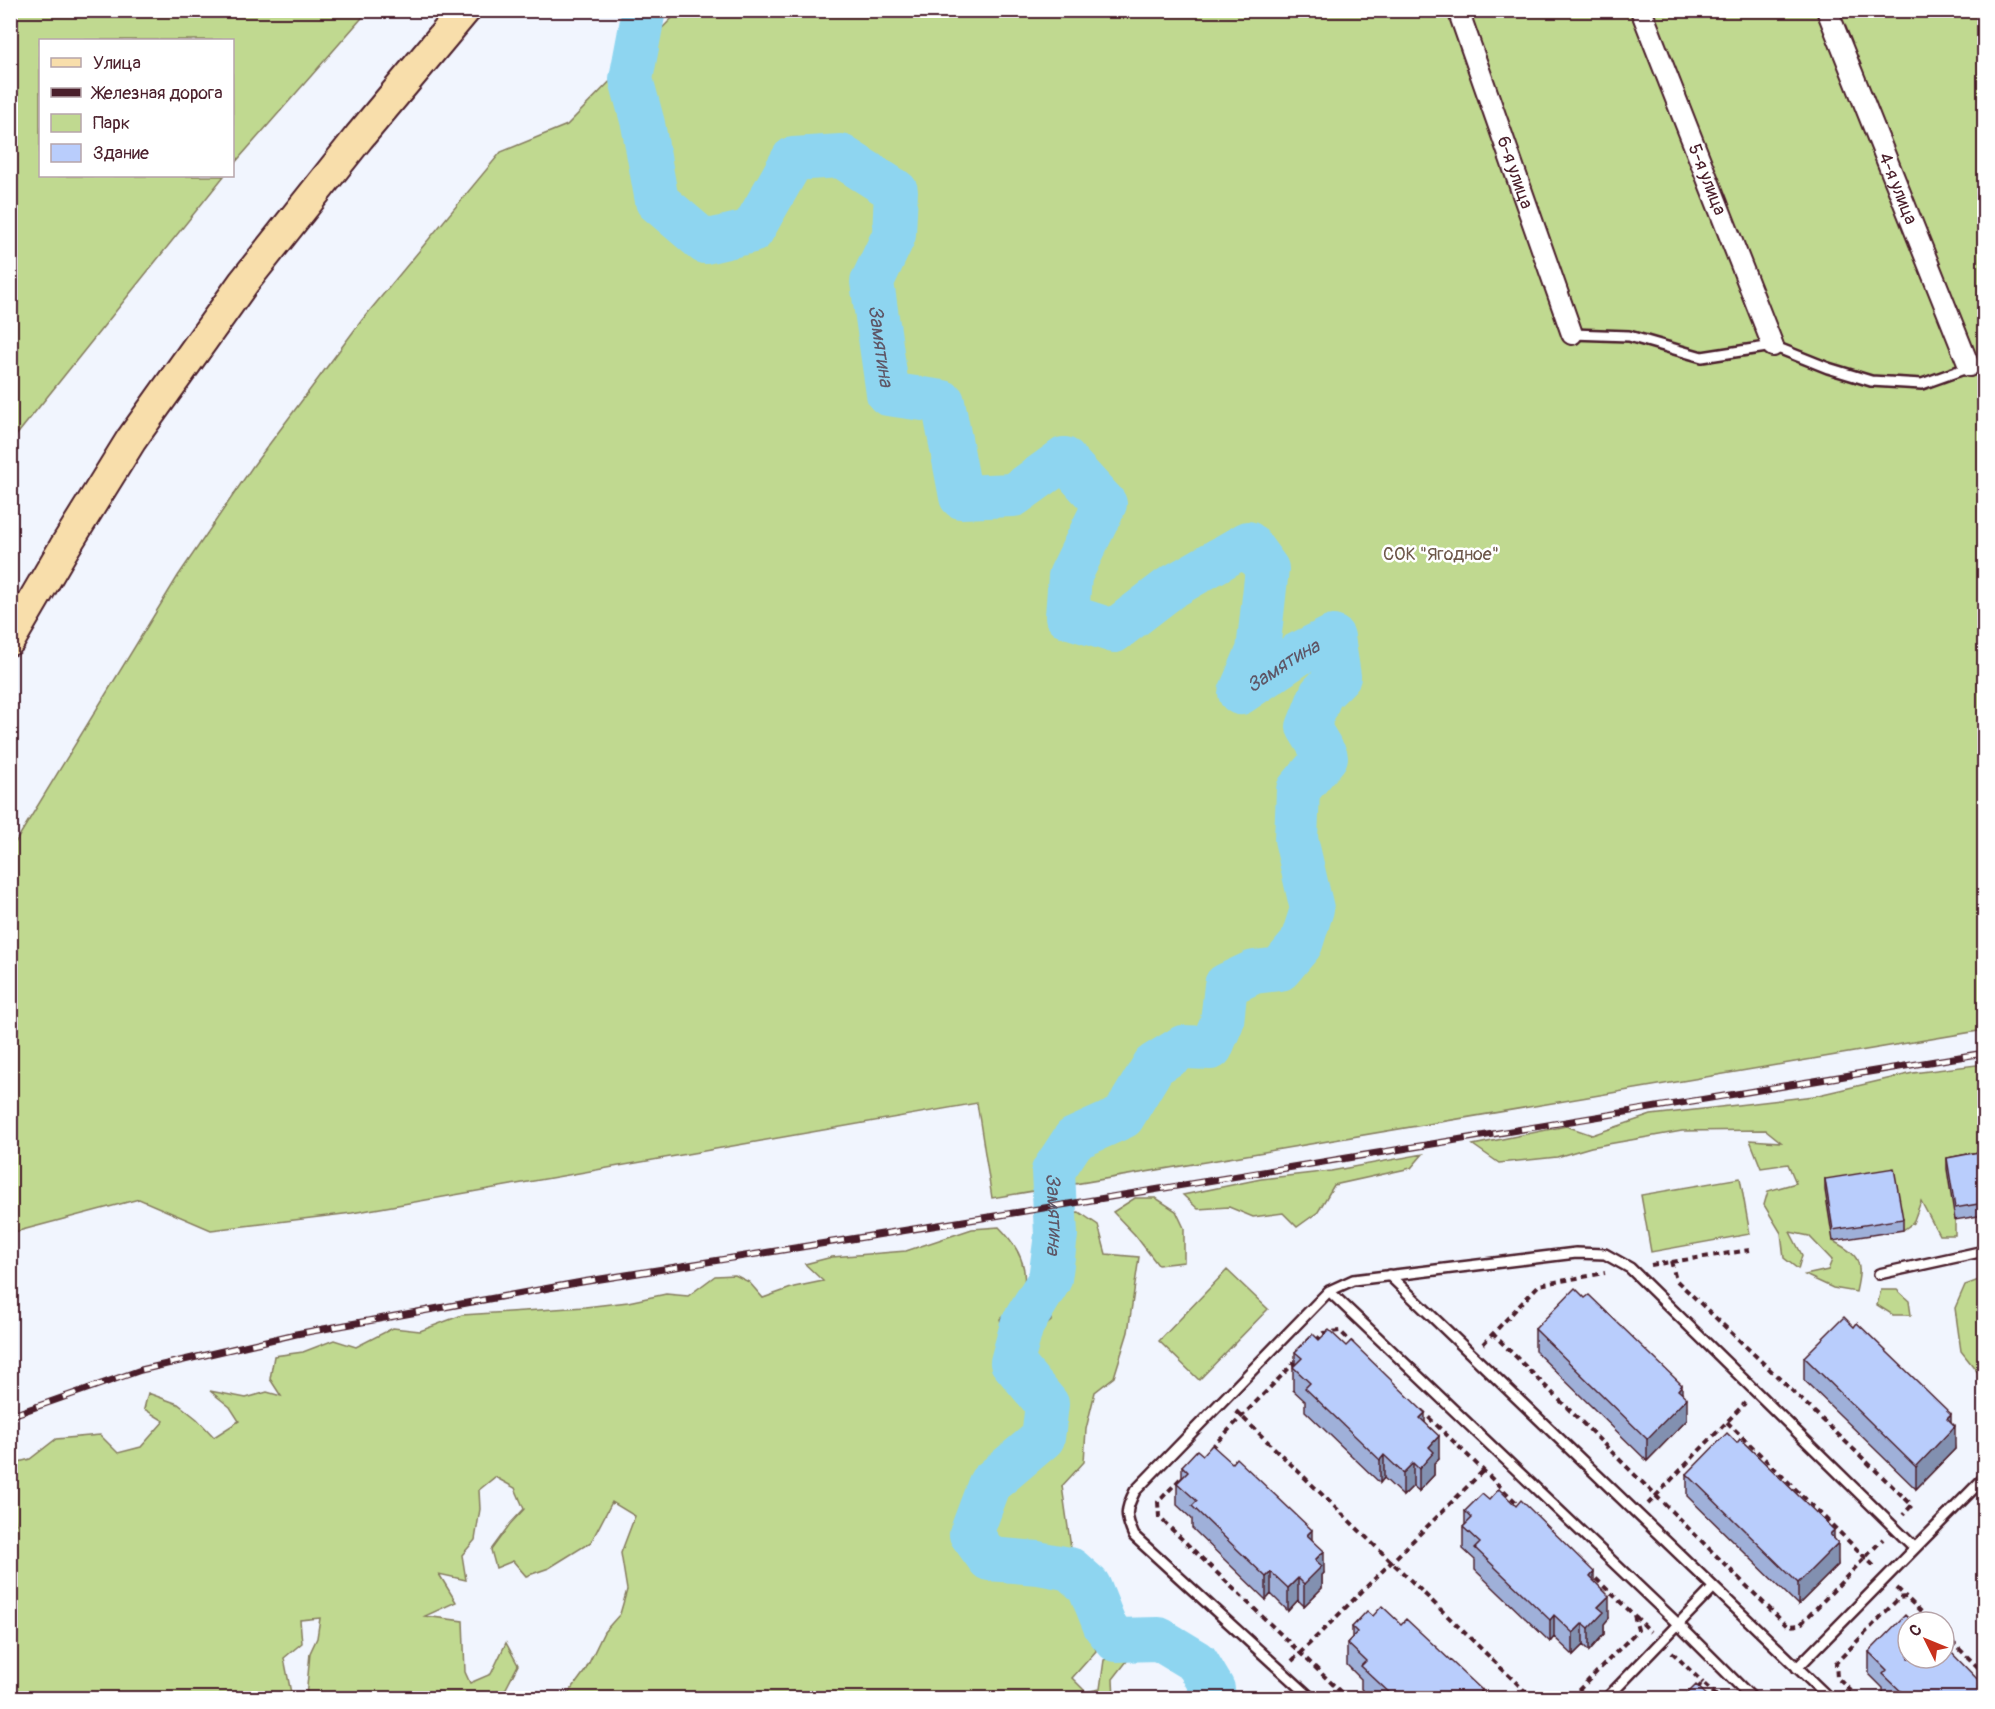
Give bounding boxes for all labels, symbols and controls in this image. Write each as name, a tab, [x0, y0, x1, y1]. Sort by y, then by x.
legend	[39, 39, 234, 177]
text: Улица	[93, 52, 141, 75]
text: Железная дорога	[90, 82, 223, 105]
text: Парк	[93, 112, 130, 135]
street label: 6-я улица	[1491, 133, 1538, 212]
street label: 5-я улица	[1683, 141, 1731, 219]
text: Здание	[93, 142, 149, 165]
street label: 4-я улица	[1873, 149, 1922, 228]
water label: Замятина	[862, 303, 899, 390]
park label: СОК "Ягодное"	[1383, 543, 1499, 566]
water label: Замятина	[1242, 633, 1325, 698]
water label: Замятина	[1040, 1173, 1068, 1258]
north arrow	[1896, 1610, 1956, 1670]
text: С	[1905, 1620, 1927, 1641]

